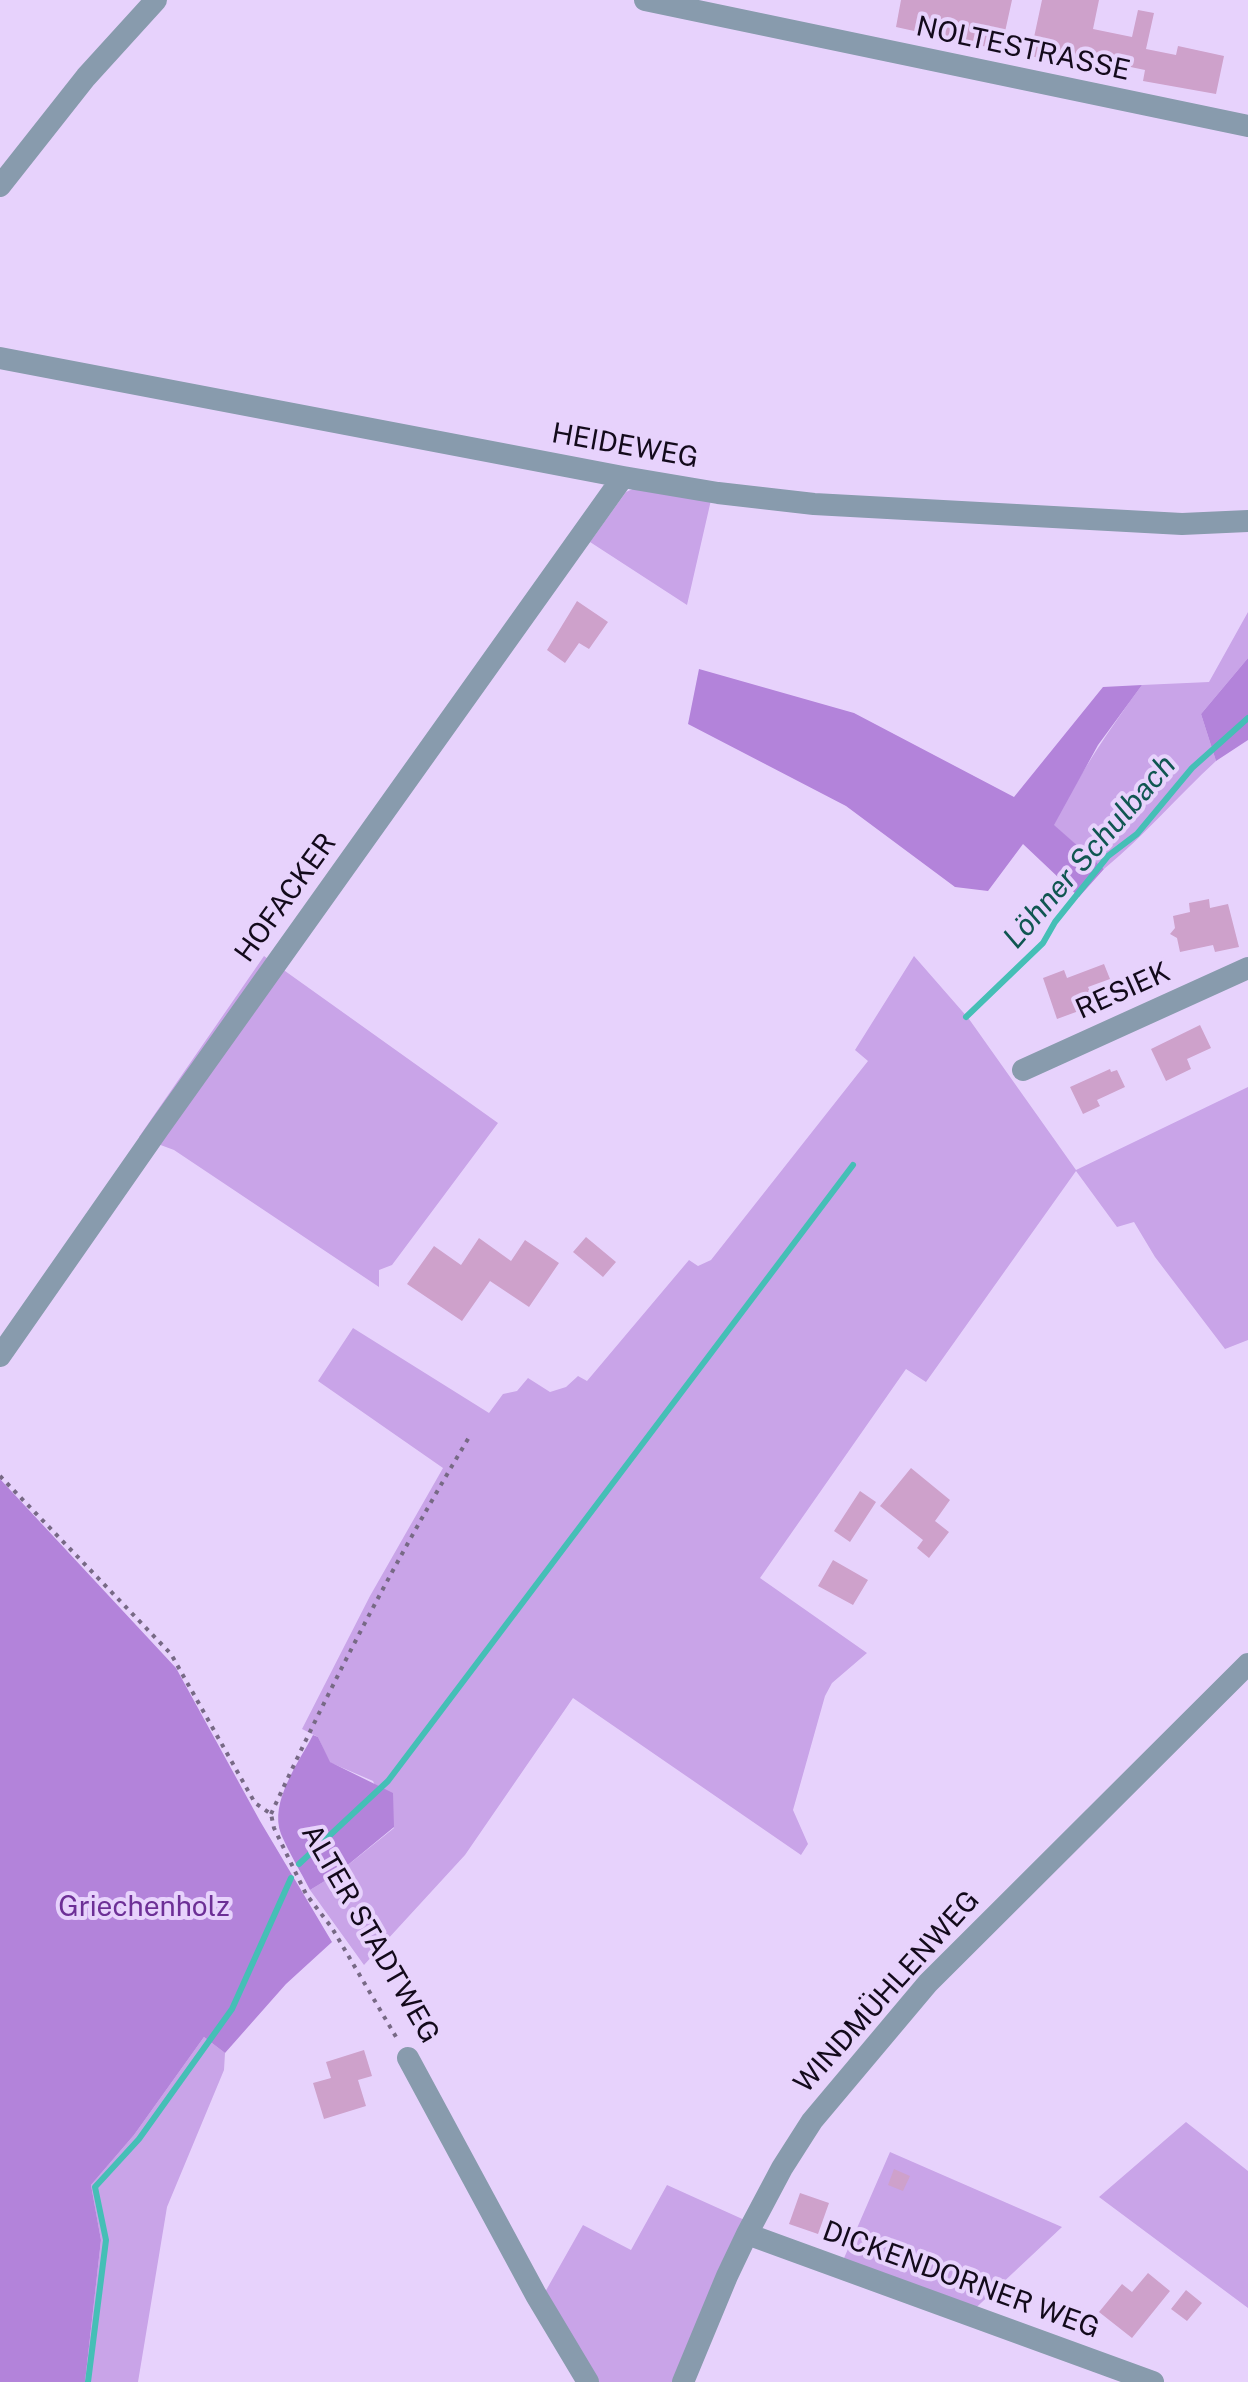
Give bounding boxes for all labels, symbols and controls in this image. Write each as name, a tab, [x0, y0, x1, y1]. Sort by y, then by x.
street label: NOLTESTRASSE	[913, 10, 1133, 88]
street label: HEIDEWEG	[549, 417, 701, 475]
water label: Löhner Schulbach	[996, 748, 1184, 956]
street label: HOFACKER	[228, 827, 344, 969]
street label: RESIEK	[1071, 955, 1175, 1027]
street label: ALTER STADTWEG	[294, 1819, 446, 2049]
street label: WINDMÜHLENWEG	[787, 1884, 987, 2100]
park label: Griechenholz	[58, 1890, 230, 1924]
street label: DICKENDORNER WEG	[818, 2214, 1104, 2346]

